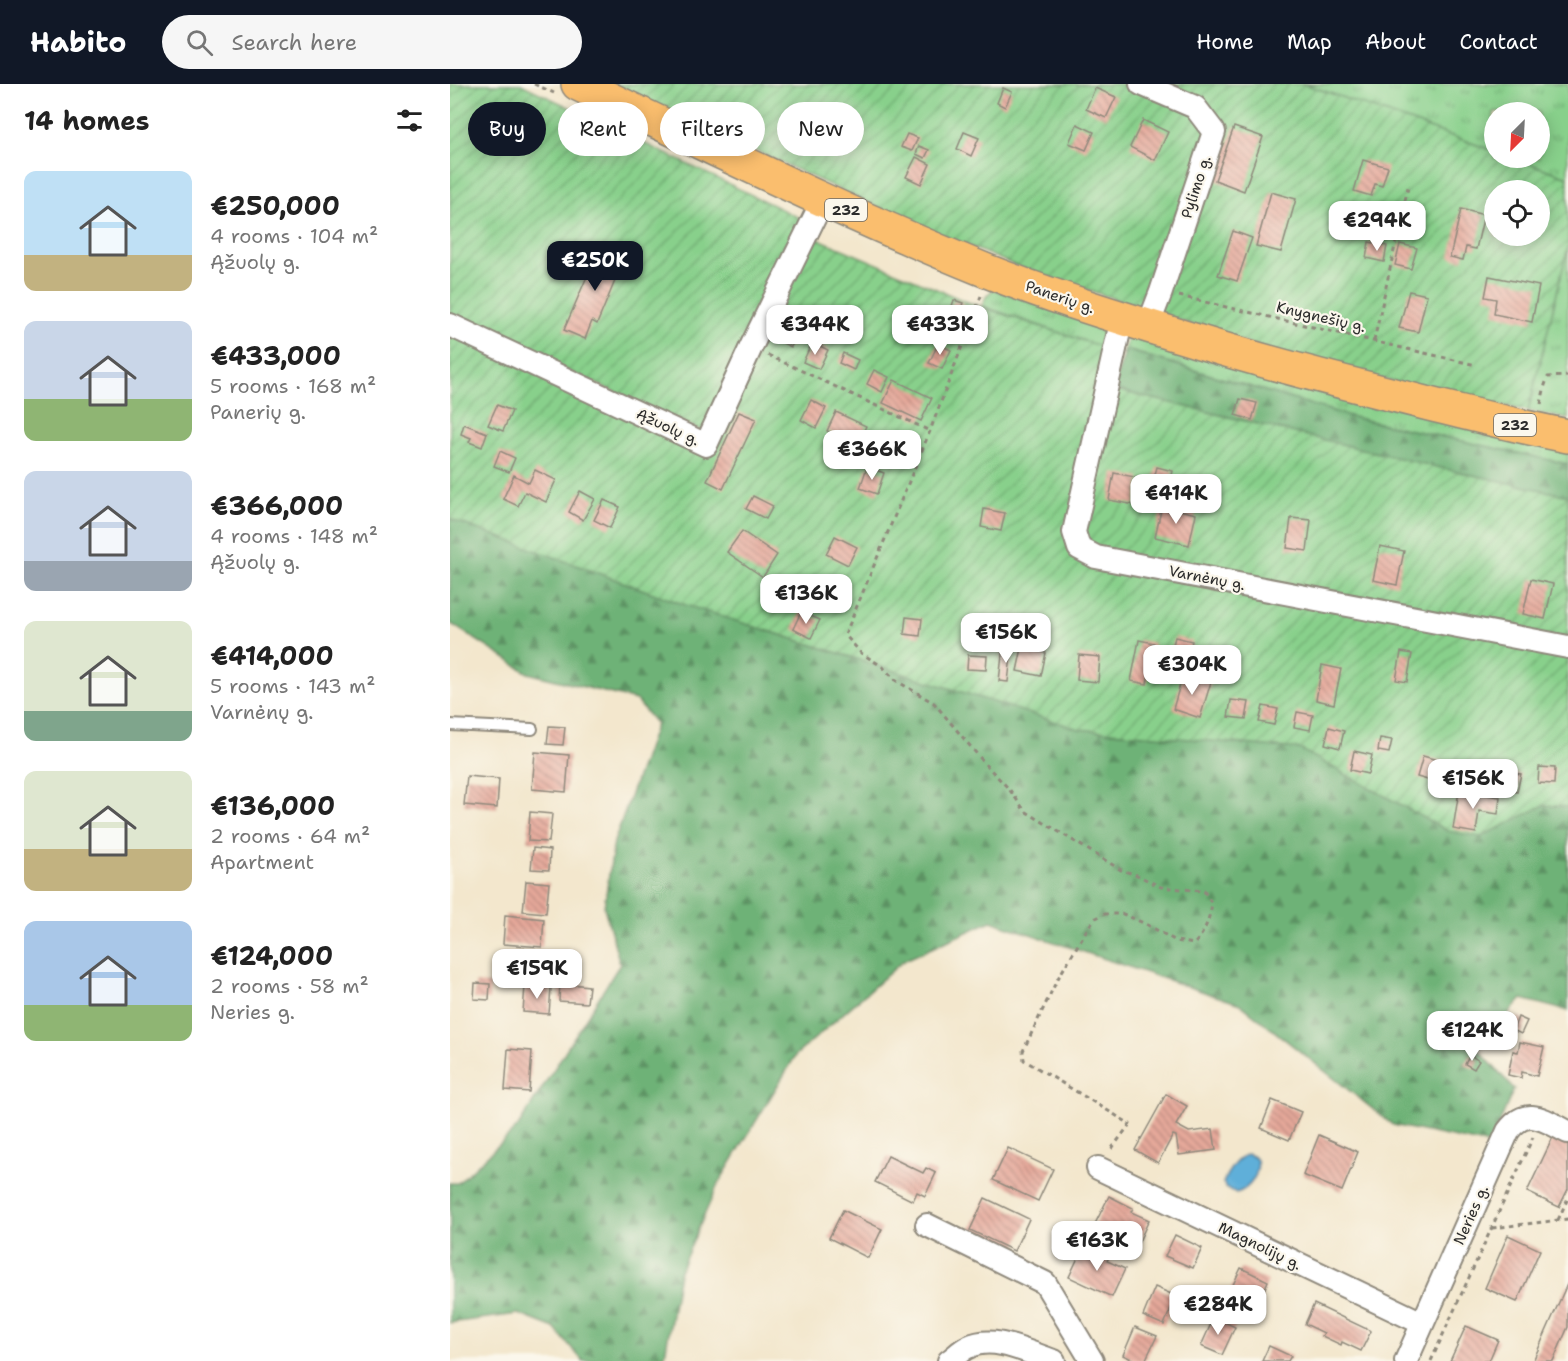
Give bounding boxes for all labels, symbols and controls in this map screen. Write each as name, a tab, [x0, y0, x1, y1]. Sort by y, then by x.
search box	[162, 15, 582, 69]
text: Habito	[30, 23, 126, 61]
icon: search	[183, 26, 216, 59]
text: Search here	[231, 28, 357, 57]
text: Home	[1196, 28, 1254, 56]
text: Map	[1287, 28, 1332, 56]
text: About	[1365, 28, 1426, 56]
text: Contact	[1459, 28, 1538, 56]
chip: Buy	[468, 102, 546, 156]
chip: Rent	[558, 102, 648, 156]
chip: Filters	[660, 102, 765, 156]
chip: New	[777, 102, 864, 156]
north arrow	[1484, 102, 1550, 168]
map controls	[1484, 102, 1550, 246]
text: 14 homes	[24, 103, 150, 138]
icon: filters	[393, 104, 426, 137]
street label: Pylimo g.	[1176, 153, 1216, 221]
button: locate	[1484, 180, 1550, 246]
text: €250,000	[210, 188, 340, 223]
icon: home	[72, 195, 144, 267]
road number: 232	[825, 199, 867, 221]
pin: €294K	[1335, 201, 1419, 252]
text: €294K	[1343, 207, 1411, 233]
text: 4 rooms · 104 m²	[210, 223, 378, 249]
pin: €250K	[553, 241, 637, 292]
text: €250K	[561, 247, 629, 273]
text: Ąžuolų g.	[210, 249, 300, 275]
street label: Panerių g.	[1023, 276, 1097, 318]
street label: Knygnešių g.	[1274, 297, 1368, 337]
pin: €344K	[773, 305, 857, 356]
pin: €433K	[898, 305, 982, 356]
text: €344K	[780, 311, 850, 337]
text: €433K	[906, 311, 974, 337]
text: €433,000	[210, 338, 341, 373]
icon: home	[72, 345, 144, 417]
text: 5 rooms · 168 m²	[210, 373, 376, 399]
text: Panerių g.	[210, 399, 306, 425]
street label: Ąžuolų g.	[633, 404, 703, 450]
road number: 232	[1494, 414, 1536, 436]
pin: €366K	[830, 430, 914, 481]
text: €366K	[837, 436, 907, 462]
pin: €414K	[1134, 474, 1218, 525]
text: €414K	[1144, 480, 1208, 506]
text: €366,000	[210, 488, 343, 523]
icon: home	[72, 495, 144, 567]
text: 4 rooms · 148 m²	[210, 523, 378, 549]
text: Ąžuolų g.	[210, 549, 300, 575]
street label: Varnėnų g.	[1167, 561, 1247, 595]
pin: €136K	[764, 574, 848, 625]
text: €136K	[774, 580, 838, 606]
pin: €156K	[964, 613, 1048, 664]
text: €156K	[975, 619, 1037, 645]
text: €414,000	[210, 638, 334, 673]
icon: home	[72, 645, 144, 717]
pin: €304K	[1150, 645, 1234, 696]
text: €304K	[1157, 651, 1227, 677]
text: 5 rooms · 143 m²	[210, 673, 375, 699]
text: Varnėnų g.	[210, 699, 313, 725]
pin: €156K	[1431, 759, 1515, 810]
text: €156K	[1442, 765, 1504, 791]
text: €136,000	[210, 788, 335, 823]
icon: home	[72, 795, 144, 867]
text: 2 rooms · 64 m²	[210, 823, 370, 849]
text: Apartment	[210, 849, 314, 875]
text: €124,000	[210, 938, 333, 973]
icon: home	[72, 945, 144, 1017]
pin: €159K	[495, 949, 579, 1000]
text: €159K	[506, 955, 568, 981]
text: 2 rooms · 58 m²	[210, 973, 369, 999]
text: Neries g.	[210, 999, 295, 1025]
pin: €124K	[1430, 1011, 1514, 1062]
text: €124K	[1441, 1017, 1503, 1043]
street label: Neries g.	[1449, 1182, 1493, 1248]
street label: Magnolijų g.	[1215, 1217, 1305, 1275]
pin: €163K	[1055, 1221, 1139, 1272]
text: €163K	[1066, 1227, 1128, 1253]
pin: €284K	[1176, 1285, 1260, 1336]
text: €284K	[1183, 1291, 1253, 1317]

